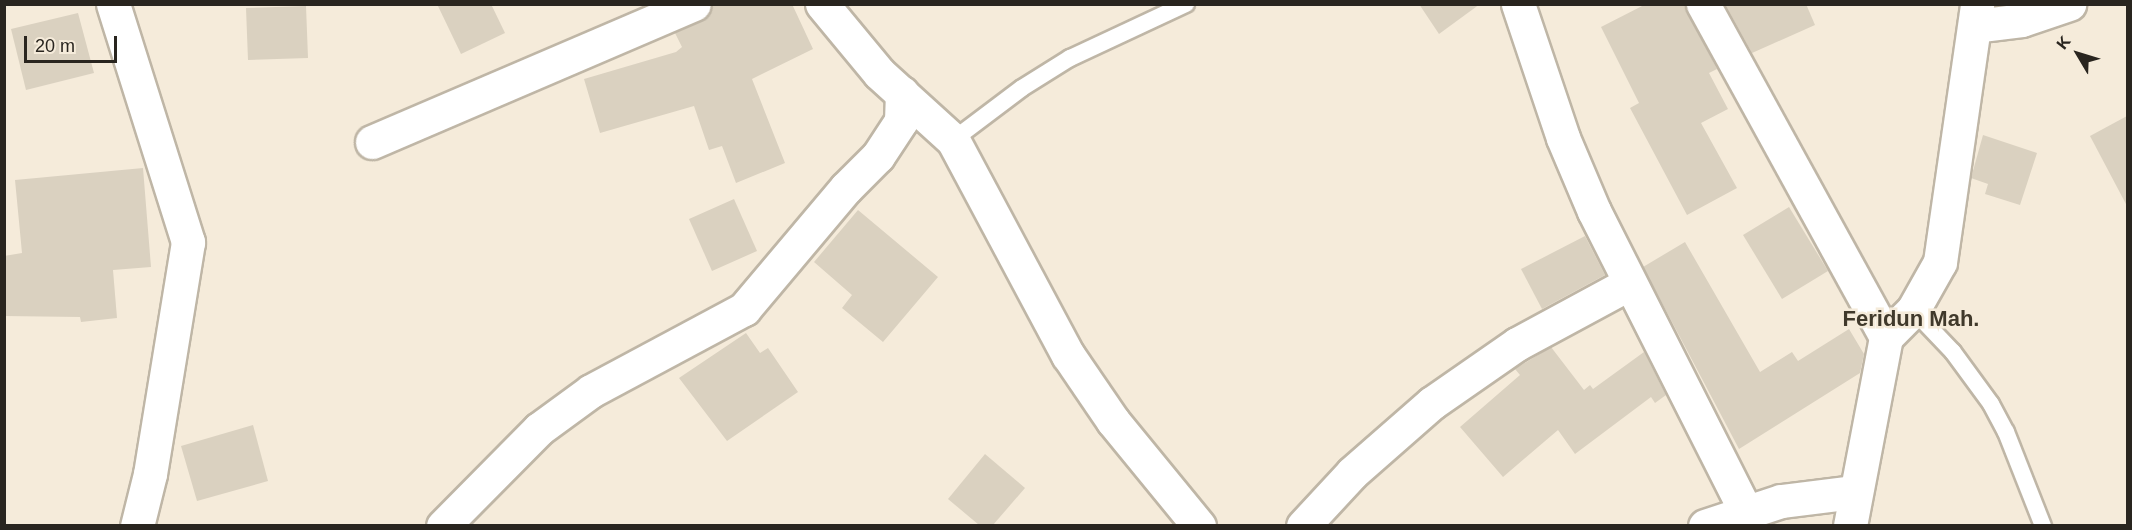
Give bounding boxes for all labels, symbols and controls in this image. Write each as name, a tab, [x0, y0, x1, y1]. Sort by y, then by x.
scale bar	[27, 24, 120, 62]
north arrow	[2048, 24, 2108, 84]
text: K	[2053, 33, 2074, 52]
text: 20 m	[35, 36, 75, 56]
district label: Feridun Mah.	[1843, 306, 1979, 332]

